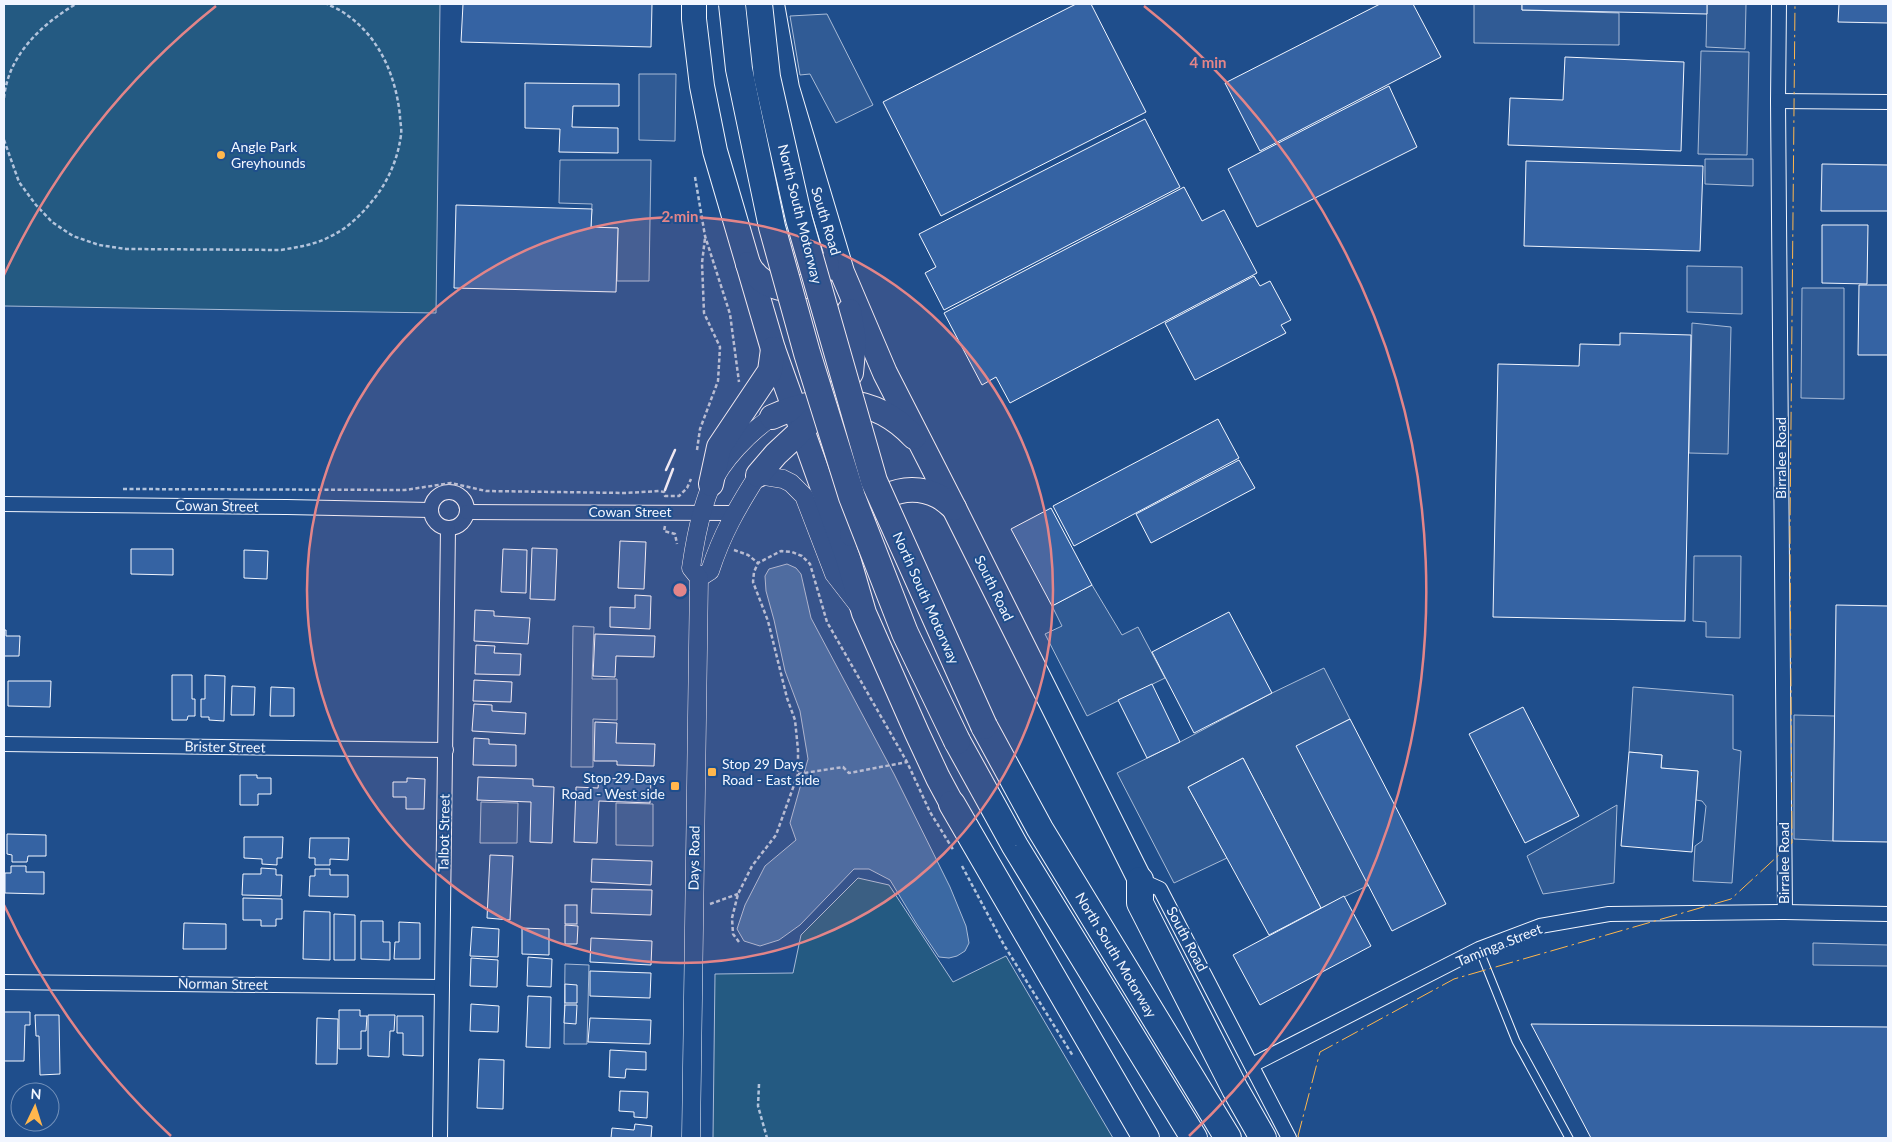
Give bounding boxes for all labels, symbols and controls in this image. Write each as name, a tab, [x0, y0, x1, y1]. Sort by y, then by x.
text: 4 min	[1189, 53, 1227, 71]
place label: Angle Park Greyhounds	[231, 138, 306, 171]
street label: North South Motorway	[775, 142, 826, 286]
marker: Angle Park Greyhounds	[215, 149, 227, 161]
street label: South Road	[808, 185, 845, 257]
text: 2 min	[661, 207, 699, 225]
street label: Birralee Road	[1772, 417, 1789, 499]
street label: Cowan Street	[175, 496, 259, 515]
street label: Cowan Street	[588, 503, 672, 520]
street label: North South Motorway	[890, 529, 964, 667]
street label: South Road	[971, 552, 1018, 623]
centre of rings	[671, 581, 689, 599]
street label: Brister Street	[184, 737, 266, 756]
place label: Stop 29 Days Road - East side	[722, 755, 820, 788]
marker: Stop 29 Days Road - East side	[706, 766, 718, 778]
place label: Stop 29 Days Road - West side	[561, 769, 665, 802]
marker: Stop 29 Days Road - West side	[669, 780, 681, 792]
street label: Talbot Street	[434, 794, 453, 872]
street label: Birralee Road	[1775, 822, 1792, 904]
street label: Days Road	[684, 825, 703, 891]
street label: North South Motorway	[1072, 889, 1161, 1021]
street label: South Road	[1163, 904, 1212, 974]
street label: Taminga Street	[1453, 920, 1544, 969]
street label: Norman Street	[178, 974, 268, 993]
north arrow	[10, 1082, 60, 1132]
text: N	[30, 1085, 42, 1102]

